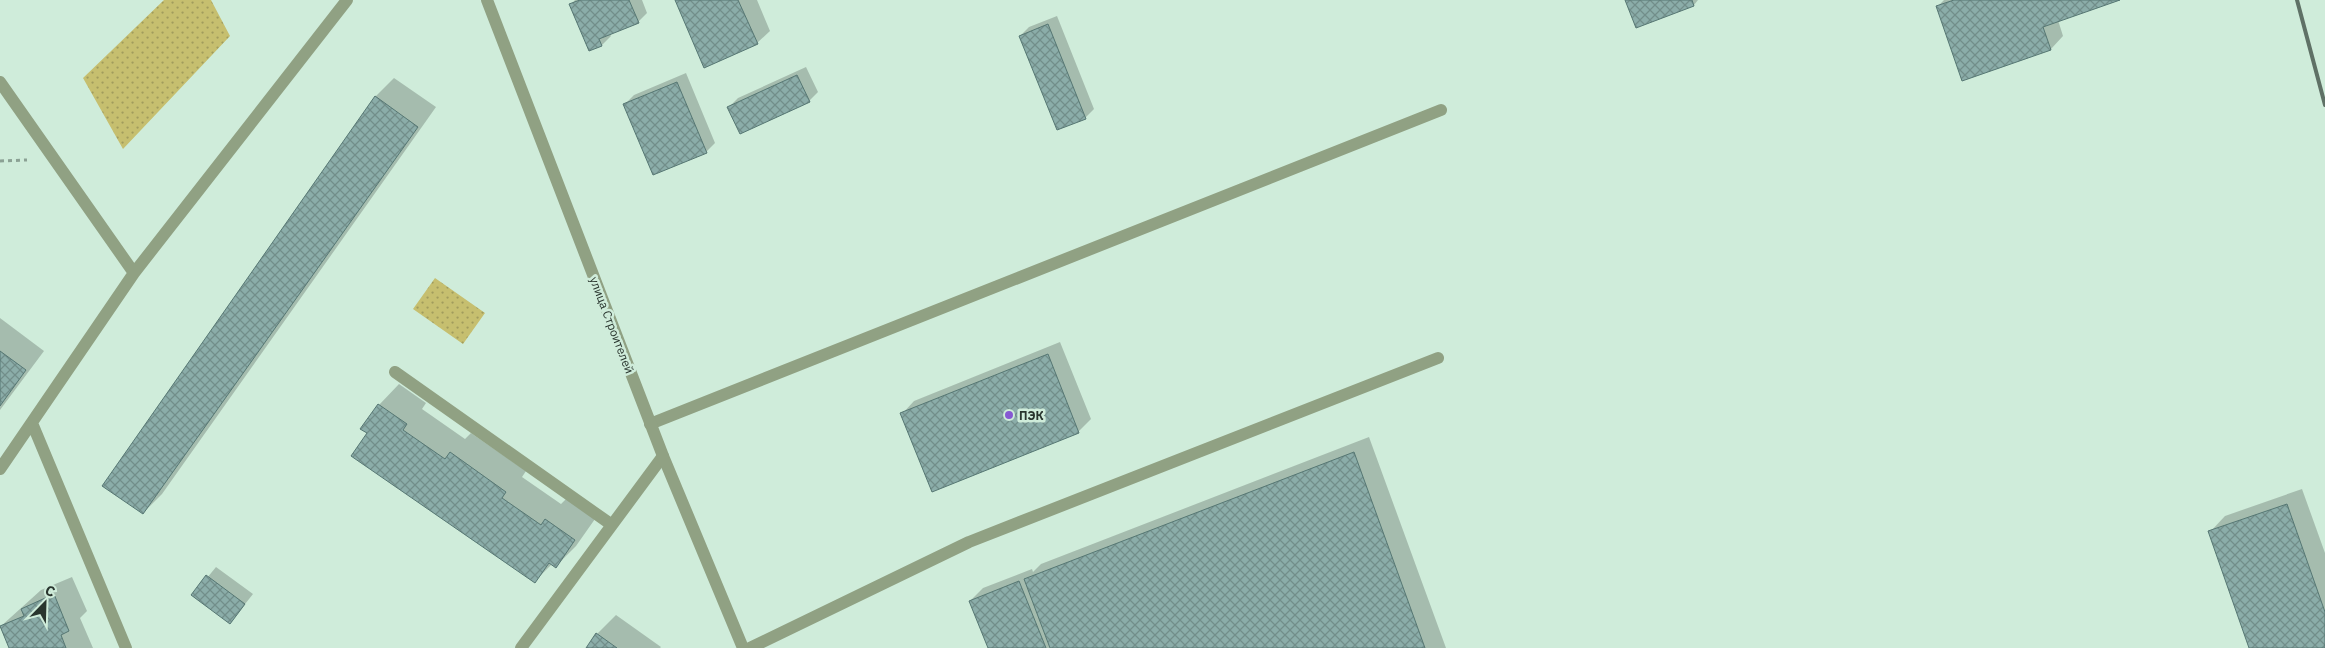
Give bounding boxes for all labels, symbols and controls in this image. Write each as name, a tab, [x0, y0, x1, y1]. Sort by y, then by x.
street label: улица Строителей	[587, 274, 637, 376]
place label: ПЭК	[1019, 408, 1044, 423]
marker: ПЭК	[1003, 409, 1015, 421]
north arrow	[20, 578, 70, 628]
text: С	[42, 581, 58, 601]

